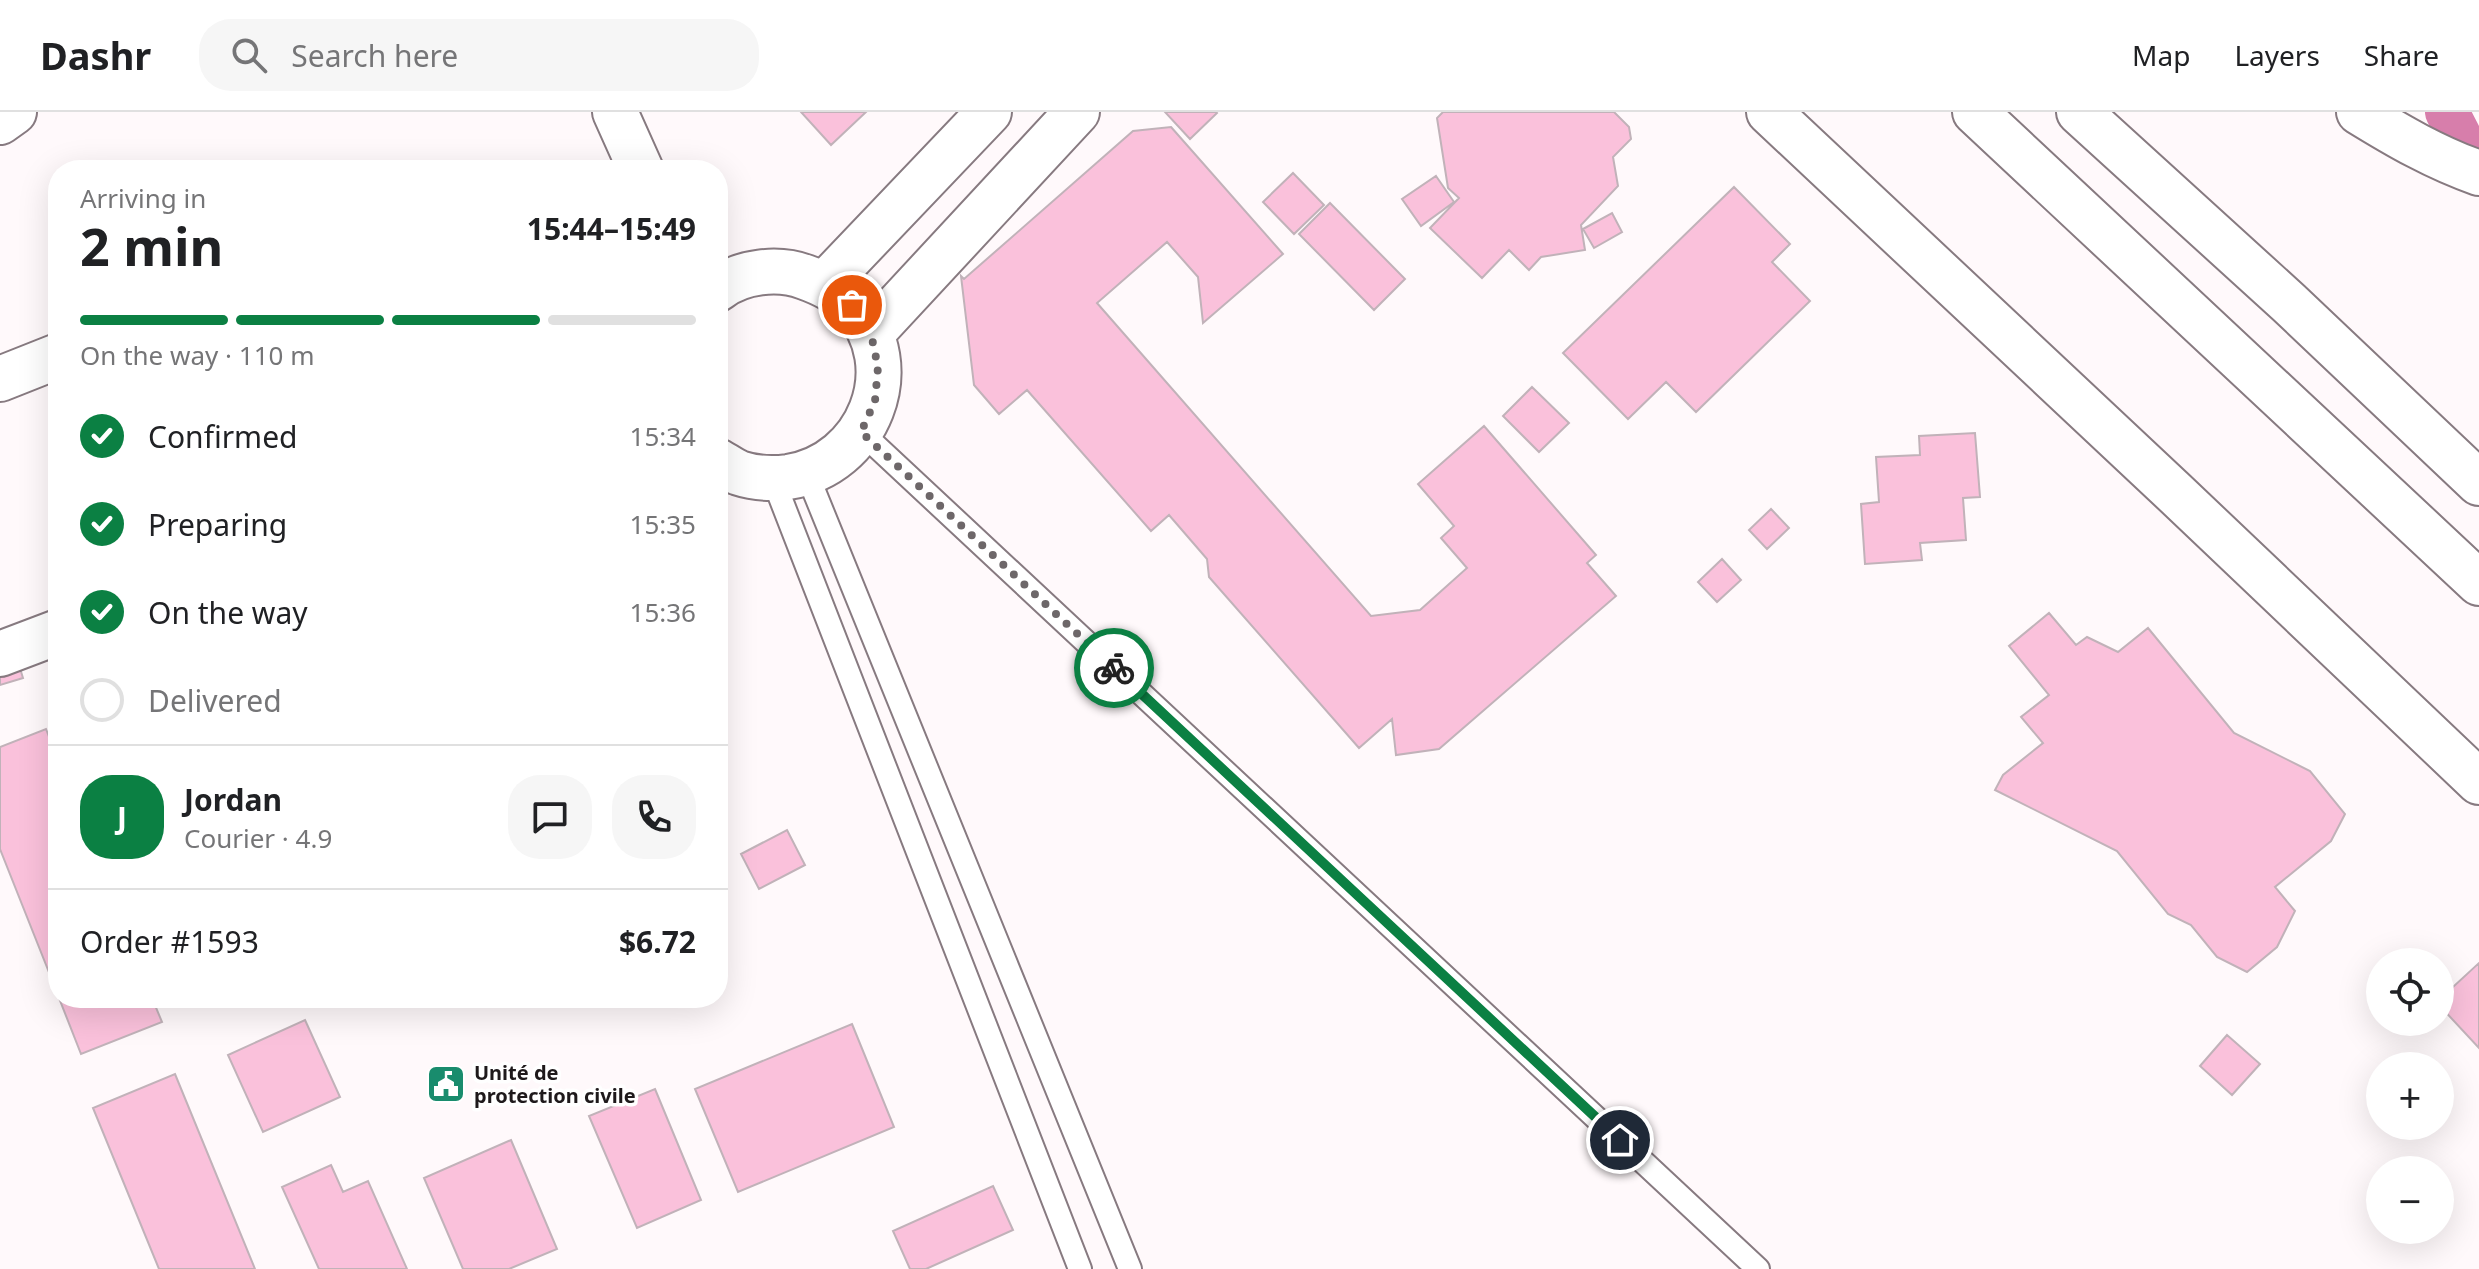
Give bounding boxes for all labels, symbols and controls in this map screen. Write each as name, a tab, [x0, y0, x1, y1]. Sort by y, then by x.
search box	[199, 19, 759, 91]
text: Dashr	[40, 29, 151, 81]
icon: search	[227, 33, 271, 77]
text: Search here	[291, 35, 458, 76]
text: Map	[2132, 36, 2190, 74]
text: Layers	[2234, 36, 2320, 74]
text: Share	[2364, 36, 2439, 74]
text: Arriving in	[80, 180, 206, 216]
text: 15:44–15:49	[527, 208, 696, 249]
text: 2 min	[80, 210, 223, 281]
pin	[818, 271, 886, 339]
icon: bag	[830, 283, 874, 327]
text: On the way · 110 m	[80, 337, 314, 373]
icon: check	[80, 414, 124, 458]
text: Confirmed	[148, 416, 298, 457]
text: 15:34	[630, 418, 696, 454]
icon: check	[80, 502, 124, 546]
text: Preparing	[148, 504, 287, 545]
text: 15:35	[630, 506, 696, 542]
icon: check	[80, 590, 124, 634]
text: On the way	[148, 592, 308, 633]
text: 15:36	[630, 594, 696, 630]
courier	[1074, 628, 1154, 708]
icon: bike	[1092, 646, 1136, 690]
text: Delivered	[148, 680, 282, 721]
button: chat	[508, 775, 592, 859]
button: phone	[612, 775, 696, 859]
text: Jordan	[184, 779, 282, 820]
text: J	[117, 797, 127, 838]
text: Courier · 4.9	[184, 820, 332, 856]
text: Order #1593	[80, 921, 259, 962]
text: $6.72	[619, 921, 696, 962]
map controls	[2366, 948, 2454, 1244]
button: locate	[2366, 948, 2454, 1036]
button: +	[2366, 1052, 2454, 1140]
place label: Unité de protection civile	[474, 1059, 636, 1109]
public building icon: Unité de protection civile	[425, 1063, 467, 1105]
pin	[1586, 1106, 1654, 1174]
icon: home	[1598, 1118, 1642, 1162]
button: −	[2366, 1156, 2454, 1244]

